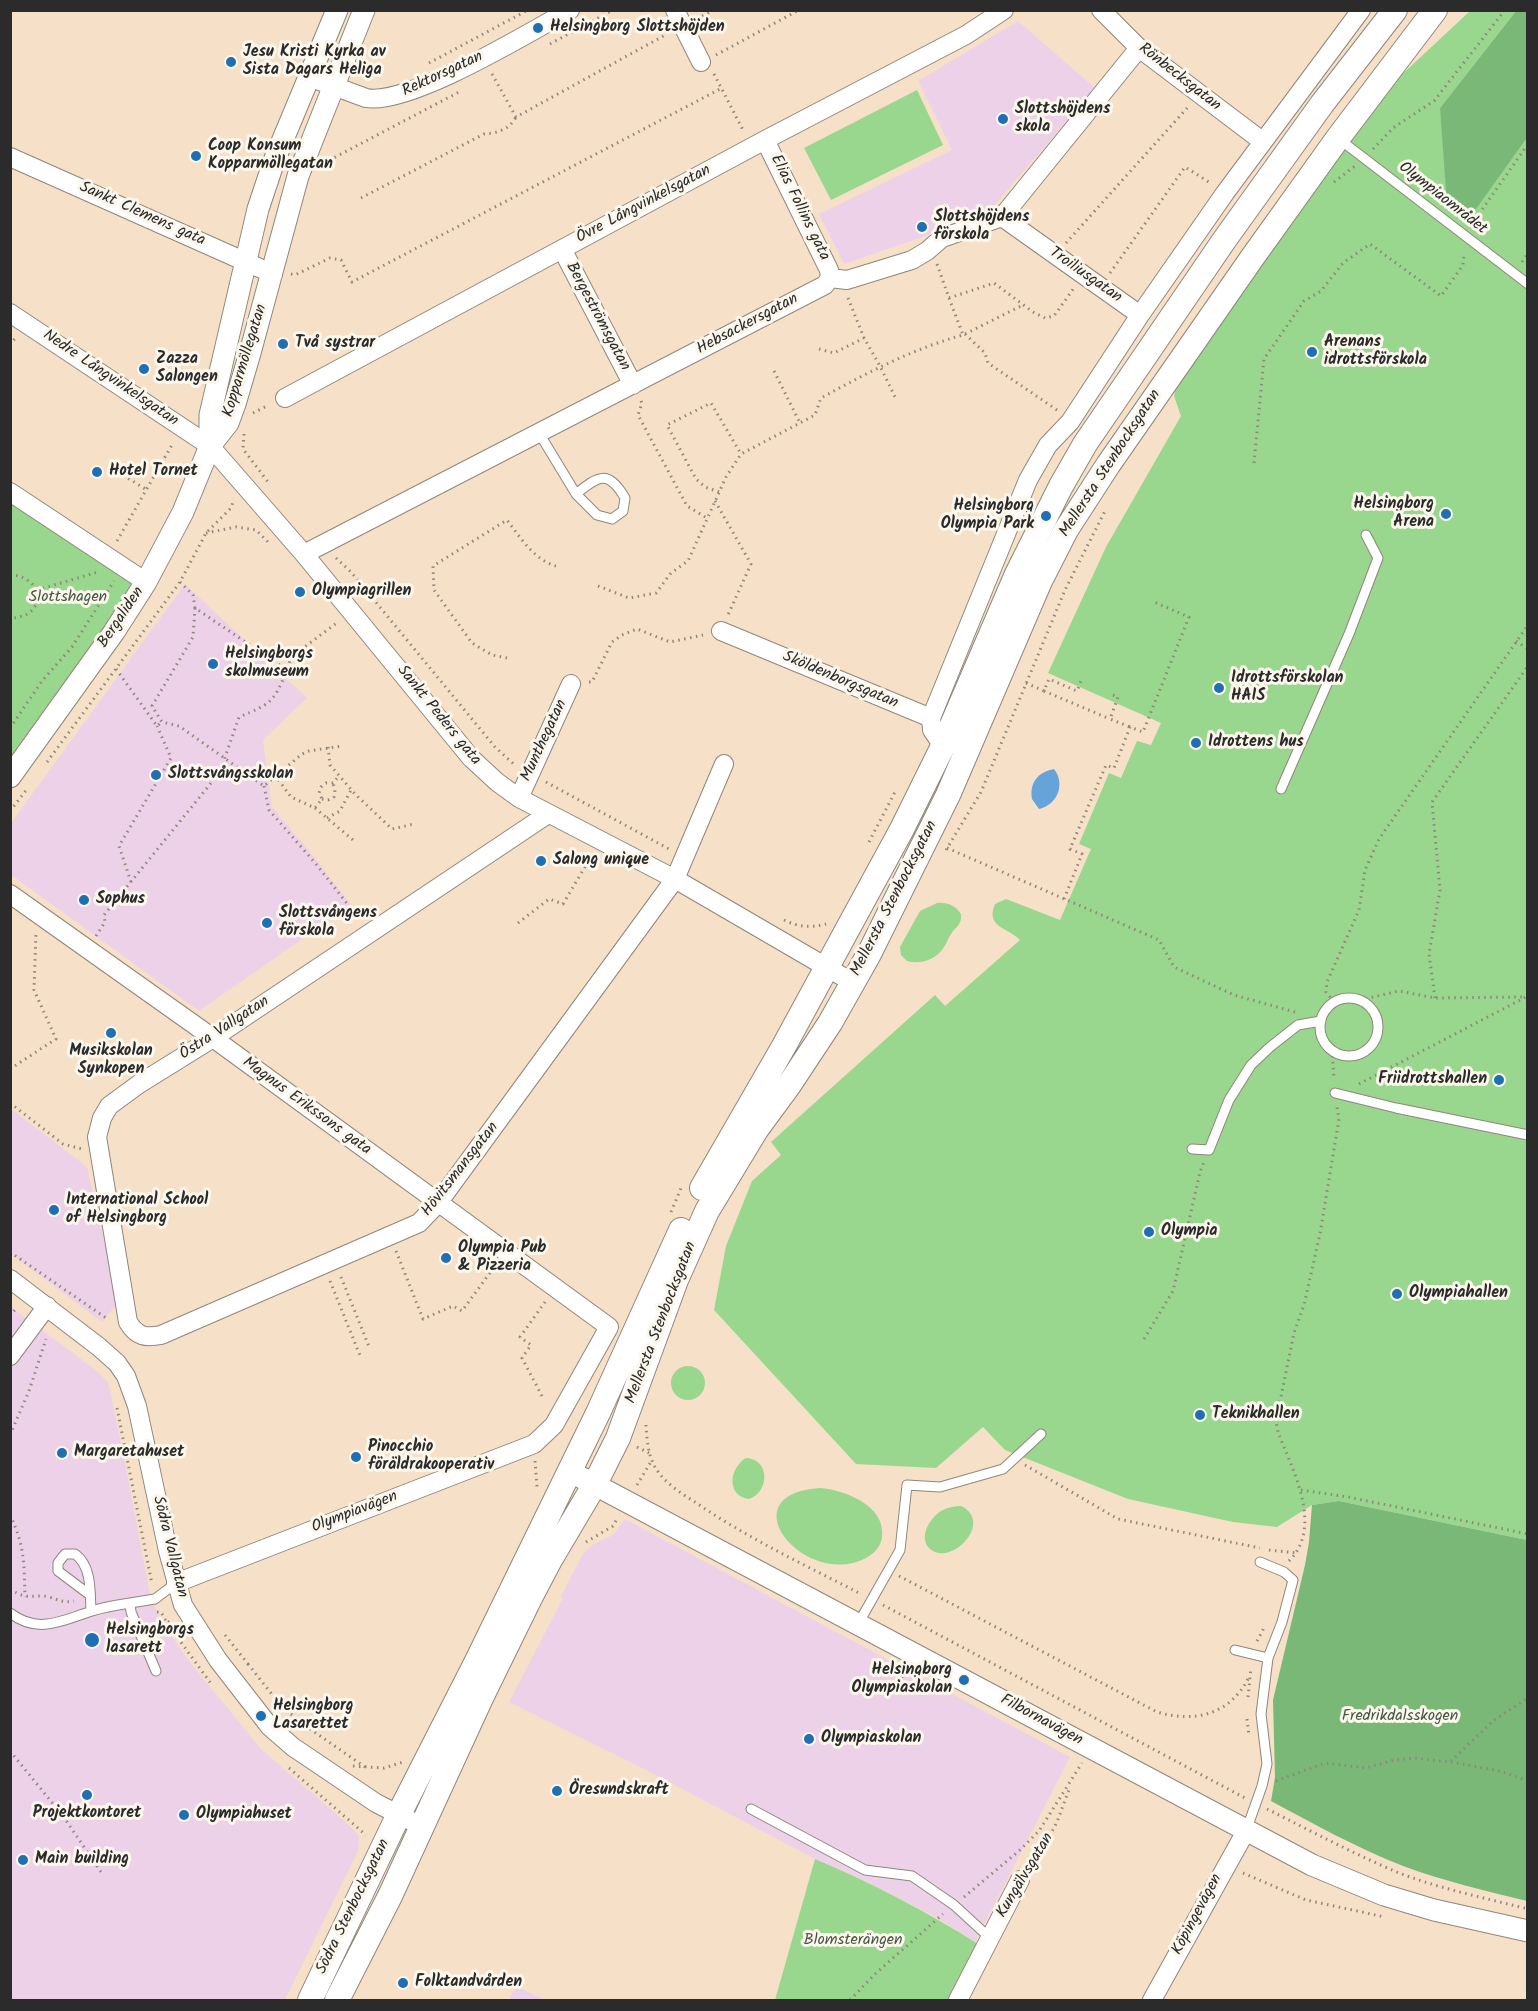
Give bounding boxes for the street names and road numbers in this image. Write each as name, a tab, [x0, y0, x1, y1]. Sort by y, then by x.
street label: Rönbecksgatan	[1134, 40, 1224, 116]
street label: Rektorsgatan	[400, 48, 486, 102]
street label: Elias Follins gata	[765, 152, 833, 264]
street label: Olympiaområdet	[1394, 158, 1490, 240]
street label: Övre Långvinkelsgatan	[573, 161, 715, 249]
street label: Sankt Clemens gata	[76, 179, 208, 251]
street label: Troiliusgatan	[1045, 244, 1125, 308]
street label: Bergeströmsgatan	[560, 260, 634, 374]
street label: Hebsackersgatan	[694, 290, 802, 360]
street label: Kopparmöllegatan	[220, 302, 272, 420]
street label: Nedre Långvinkelsgatan	[39, 327, 181, 431]
street label: Mellersta Stenbocksgatan	[1056, 387, 1166, 541]
street label: Bergaliden	[95, 584, 149, 652]
street label: Sköldenborgsgatan	[779, 648, 901, 714]
street label: Sankt Peders gata	[392, 662, 484, 770]
street label: Munthegatan	[518, 697, 572, 785]
street label: Mellersta Stenbocksgatan	[847, 818, 943, 980]
street label: Östra Vallgatan	[176, 993, 274, 1065]
street label: Magnus Erikssons gata	[238, 1054, 374, 1160]
street label: Hövitsmansgatan	[418, 1119, 504, 1221]
street label: Mellersta Stenbocksgatan	[622, 1239, 702, 1407]
street label: Olympiavägen	[309, 1488, 401, 1538]
street label: Södra Vallgatan	[147, 1494, 191, 1600]
street label: Filbornavägen	[996, 1691, 1086, 1751]
street label: Kungälvsgatan	[993, 1830, 1059, 1922]
street label: Södra Stenbocksgatan	[313, 1836, 395, 1978]
street label: Köpingevägen	[1169, 1871, 1227, 1959]

